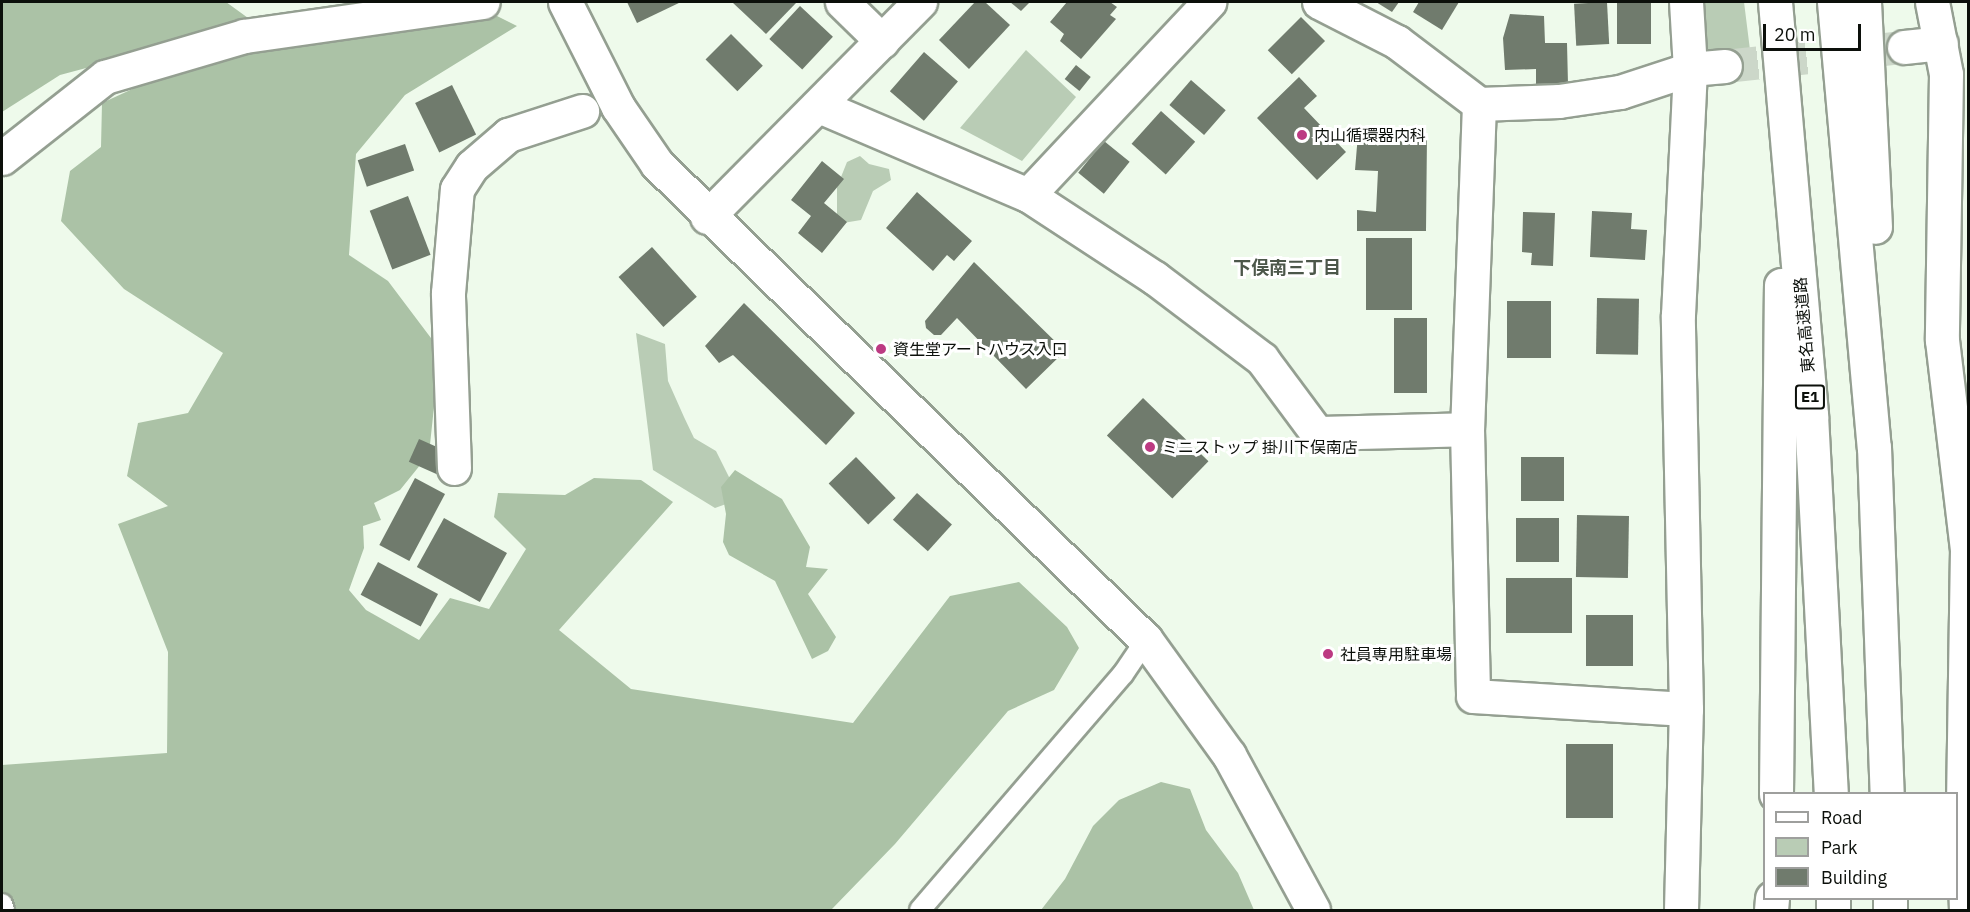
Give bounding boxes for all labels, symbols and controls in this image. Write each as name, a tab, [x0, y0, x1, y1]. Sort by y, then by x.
scale bar	[1766, 12, 1864, 50]
text: 20 m	[1774, 23, 1816, 46]
place label: 内山循環器内科	[1314, 125, 1426, 145]
marker: 内山循環器内科	[1295, 128, 1309, 142]
district label: 下俣南三丁目	[1233, 257, 1341, 279]
street label: 東名高速道路	[1790, 276, 1818, 374]
place label: 資生堂アートハウス入口	[893, 339, 1068, 359]
marker: 資生堂アートハウス入口	[874, 342, 888, 356]
road number: E1	[1794, 385, 1826, 409]
place label: ミニストップ 掛川下俣南店	[1162, 437, 1358, 457]
marker: ミニストップ 掛川下俣南店	[1143, 440, 1157, 454]
place label: 社員専用駐車場	[1340, 644, 1452, 664]
marker: 社員専用駐車場	[1321, 647, 1335, 661]
legend	[1763, 792, 1958, 900]
text: Road	[1821, 806, 1862, 829]
text: Park	[1821, 836, 1857, 859]
text: Building	[1821, 866, 1887, 889]

